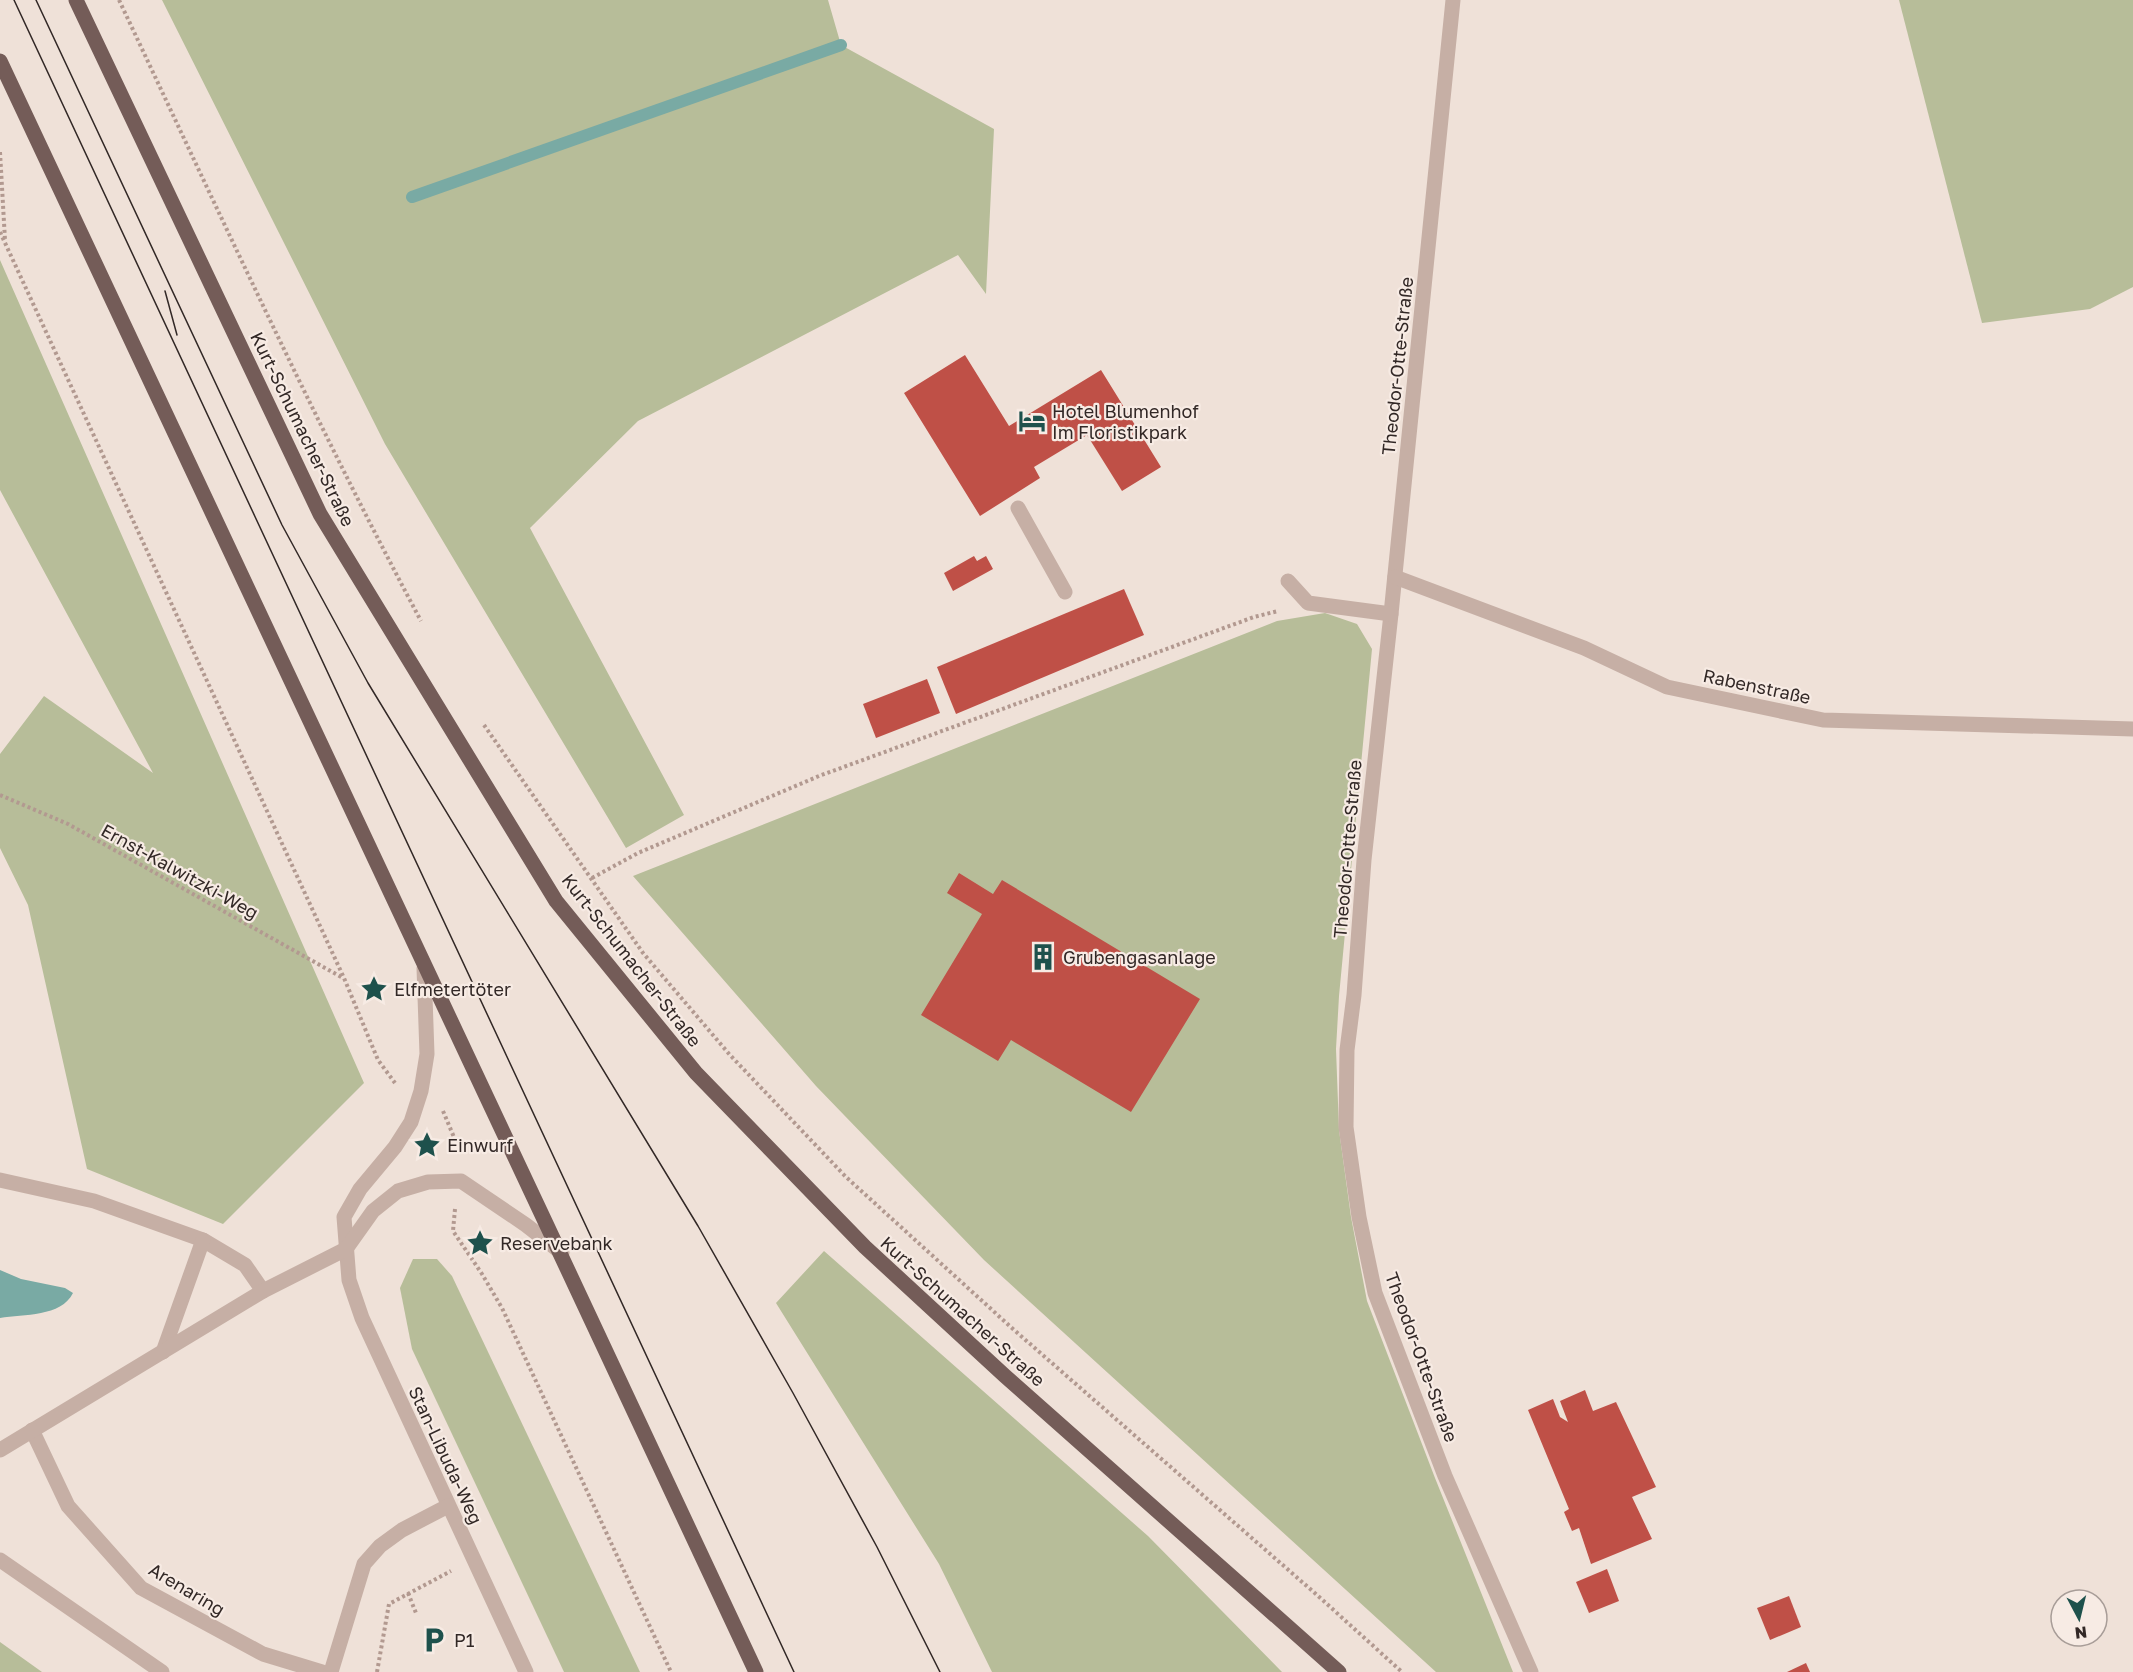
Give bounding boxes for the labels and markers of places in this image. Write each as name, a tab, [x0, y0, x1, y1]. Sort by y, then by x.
place label: Hotel Blumenhof Im Floristikpark	[1052, 400, 1199, 443]
hotel icon: Hotel Blumenhof Im Floristikpark	[1017, 406, 1047, 436]
building icon: Grubengasanlage	[1028, 942, 1058, 972]
place label: Grubengasanlage	[1063, 946, 1216, 968]
place icon: Elfmetertöter	[359, 974, 389, 1004]
place label: Elfmetertöter	[394, 978, 511, 1000]
place icon: Einwurf	[412, 1130, 442, 1160]
place label: Einwurf	[447, 1134, 514, 1156]
place icon: Reservebank	[465, 1228, 495, 1258]
place label: Reservebank	[500, 1232, 613, 1254]
parking icon: P1	[419, 1625, 449, 1655]
place label: P1	[454, 1629, 475, 1651]

